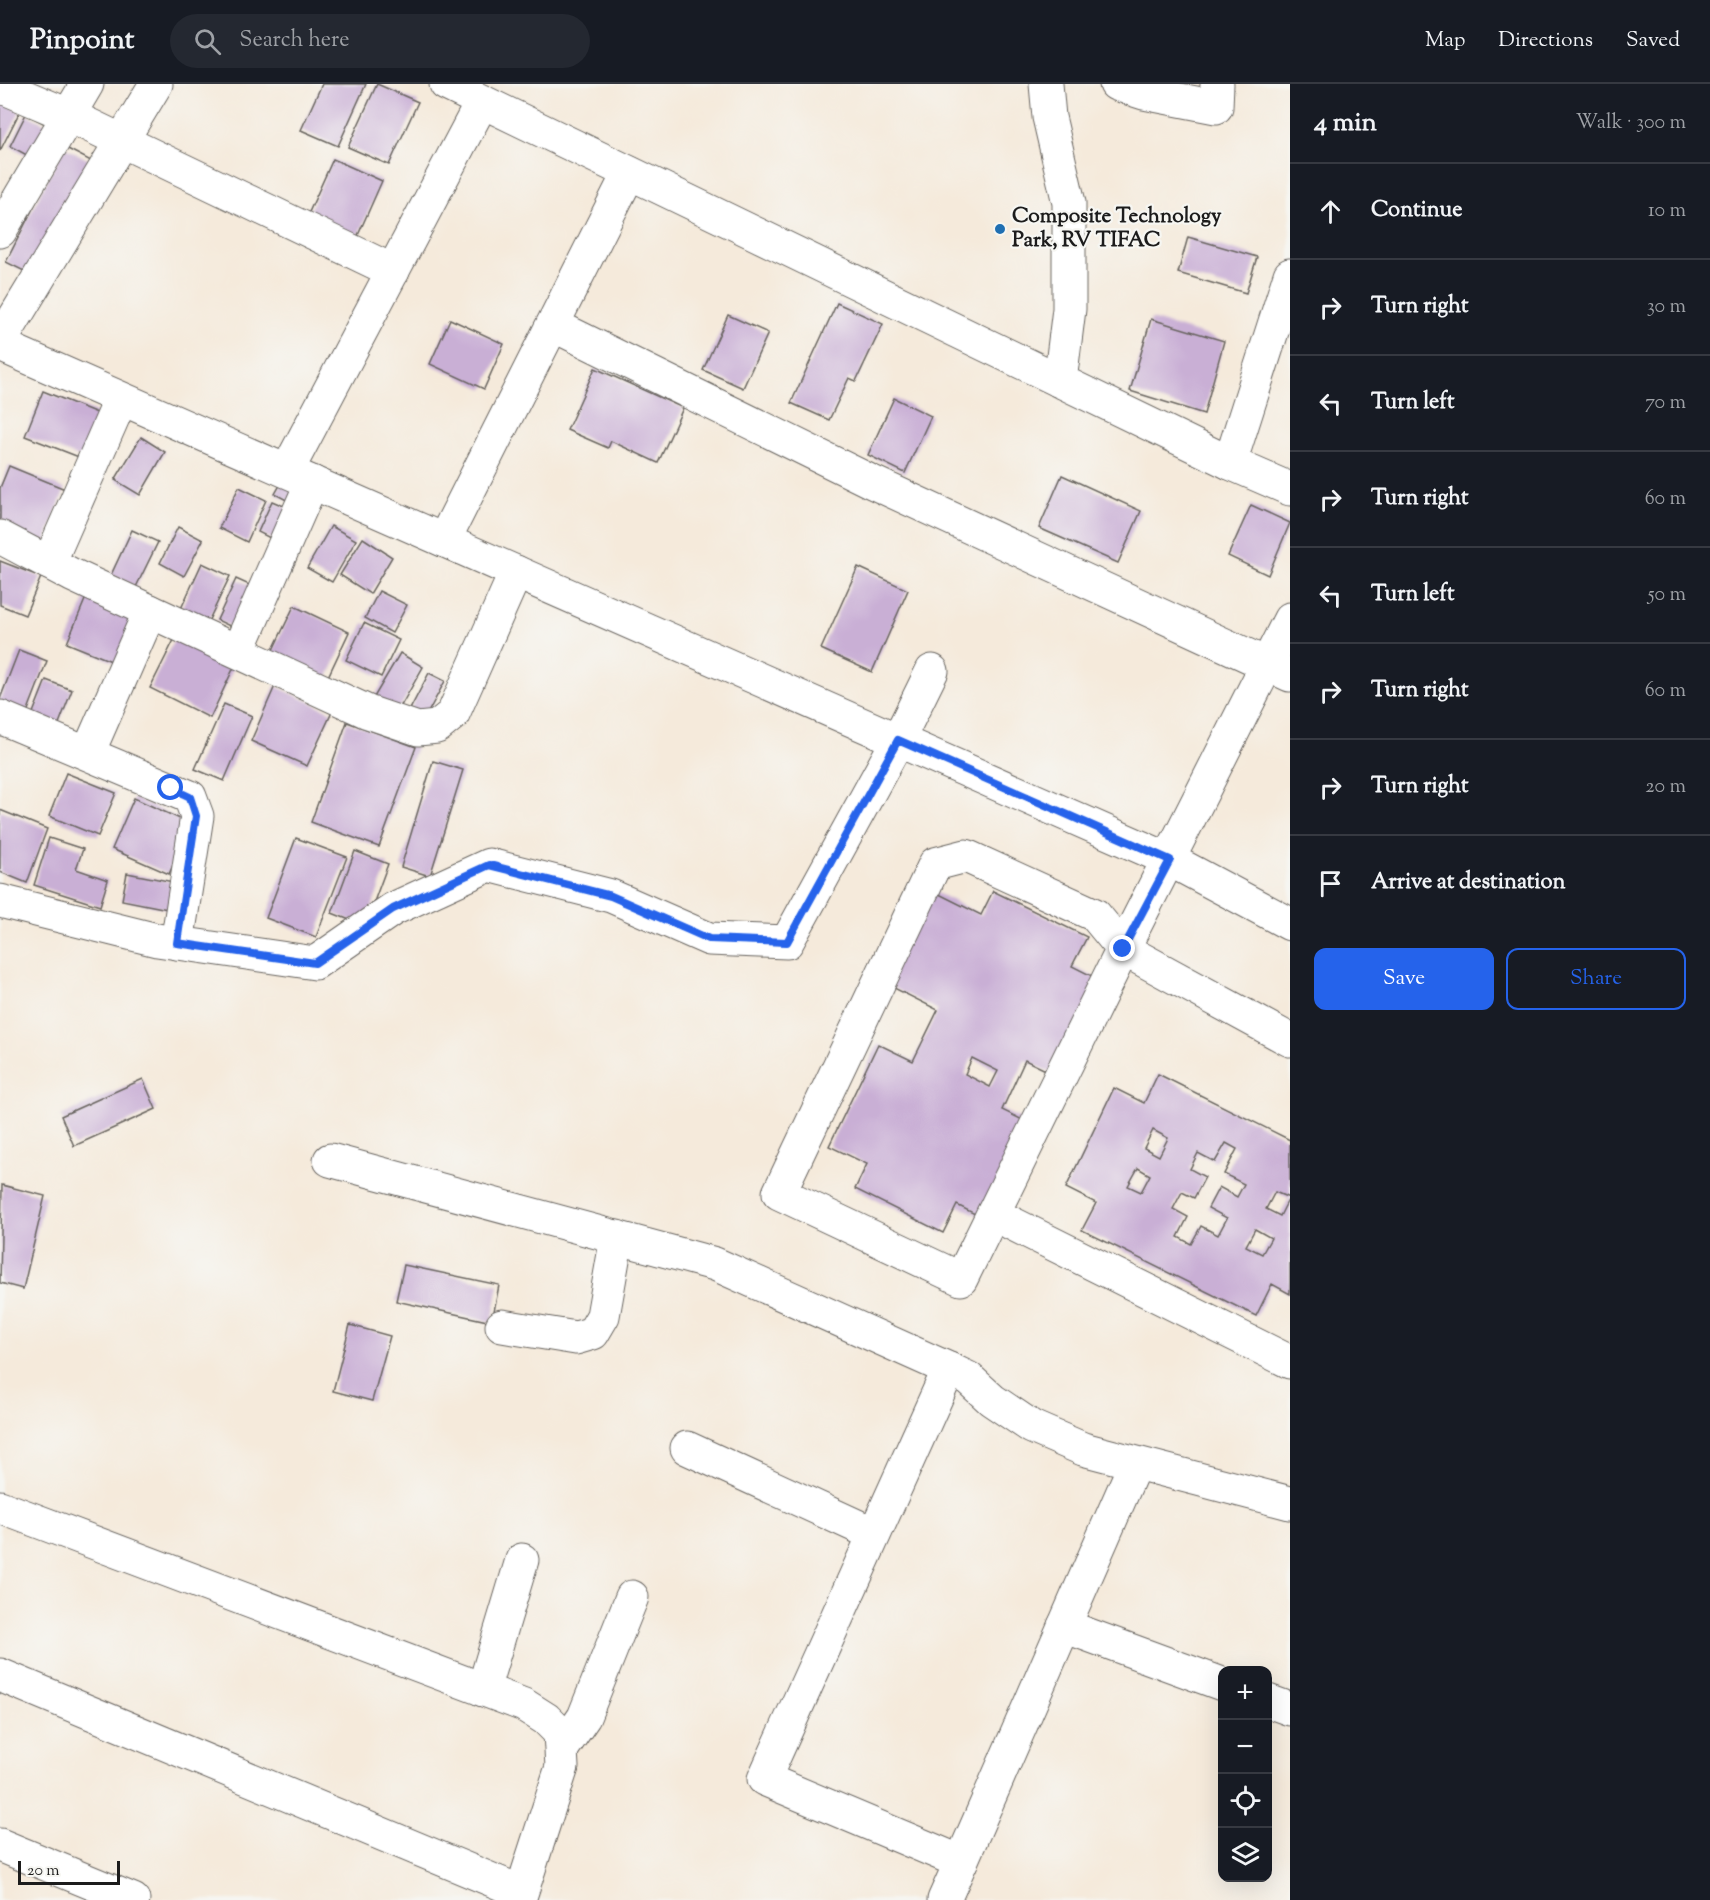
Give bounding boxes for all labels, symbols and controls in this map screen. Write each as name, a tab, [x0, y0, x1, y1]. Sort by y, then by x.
search box	[170, 14, 590, 68]
text: Pinpoint	[30, 21, 134, 61]
icon: search	[191, 25, 224, 58]
text: Search here	[239, 25, 350, 57]
text: Map	[1425, 26, 1465, 56]
text: Directions	[1498, 26, 1593, 56]
text: Saved	[1626, 26, 1680, 56]
text: 4 min	[1314, 105, 1377, 142]
text: Walk · 300 m	[1576, 109, 1686, 138]
icon: ahead	[1314, 195, 1347, 228]
text: Continue	[1371, 195, 1462, 227]
text: 10 m	[1648, 197, 1686, 226]
place label: Composite Technology Park, RV TIFAC	[1012, 202, 1222, 256]
marker: Composite Technology Park, RV TIFAC	[993, 222, 1007, 236]
icon: right	[1314, 291, 1347, 324]
text: Turn right	[1371, 291, 1468, 323]
text: 30 m	[1647, 293, 1686, 322]
icon: left	[1314, 387, 1347, 420]
text: Turn left	[1371, 387, 1454, 419]
text: 70 m	[1645, 389, 1686, 418]
icon: right	[1314, 483, 1347, 516]
text: Turn right	[1371, 483, 1468, 515]
text: 60 m	[1645, 485, 1686, 514]
icon: left	[1314, 579, 1347, 612]
text: Turn left	[1371, 579, 1454, 611]
text: 50 m	[1648, 581, 1686, 610]
icon: right	[1314, 675, 1347, 708]
text: Turn right	[1371, 675, 1468, 707]
text: 60 m	[1645, 677, 1686, 706]
icon: right	[1314, 771, 1347, 804]
text: Turn right	[1371, 771, 1468, 803]
text: 20 m	[1645, 773, 1686, 802]
route start	[157, 774, 183, 800]
icon: arrive	[1314, 867, 1347, 900]
text: Arrive at destination	[1371, 867, 1566, 899]
route end	[1109, 935, 1135, 961]
button: Save	[1314, 948, 1494, 1010]
button: Share	[1506, 948, 1686, 1010]
map controls	[1218, 1666, 1272, 1882]
button: +	[1218, 1666, 1272, 1720]
button: −	[1218, 1720, 1272, 1774]
button: locate	[1218, 1774, 1272, 1828]
button: layers	[1218, 1828, 1272, 1882]
scale bar	[18, 1858, 120, 1886]
text: 20 m	[27, 1860, 60, 1883]

